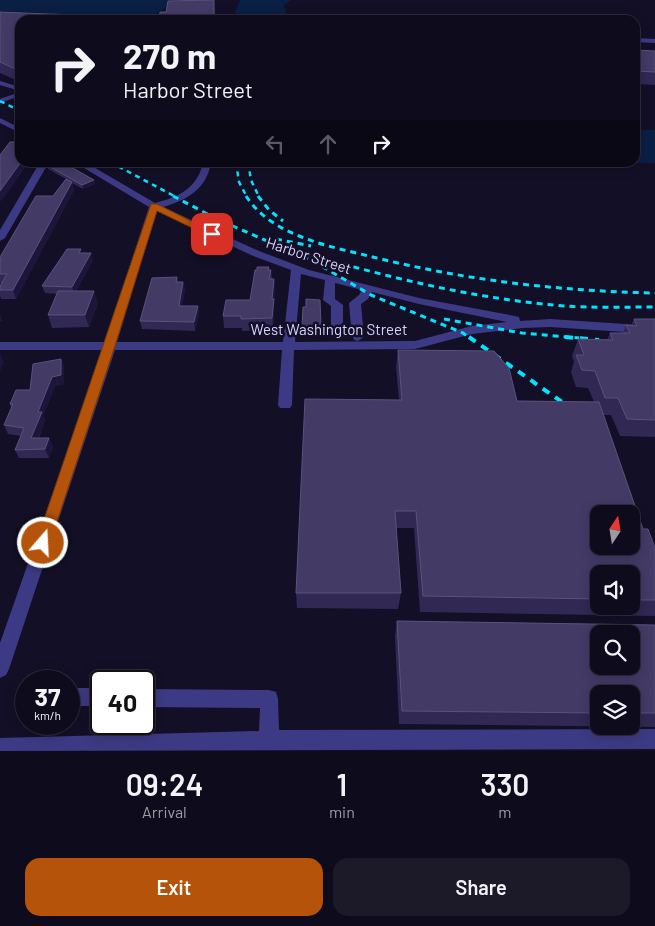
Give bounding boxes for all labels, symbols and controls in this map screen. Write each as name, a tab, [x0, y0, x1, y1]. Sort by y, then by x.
text: 270 m	[123, 34, 216, 76]
icon: right	[40, 35, 105, 100]
text: Harbor Street	[123, 76, 253, 102]
icon: left	[261, 130, 289, 158]
icon: ahead	[314, 130, 342, 158]
icon: right	[367, 130, 395, 158]
pin	[191, 213, 233, 255]
icon: arrive	[198, 220, 226, 248]
street label: Harbor Street	[264, 233, 354, 277]
street label: West Washington Street	[251, 320, 407, 338]
north arrow	[590, 505, 640, 555]
map controls	[590, 505, 640, 735]
position arrow	[16, 516, 68, 568]
button: sound	[590, 565, 640, 615]
button: search	[590, 625, 640, 675]
speed limit sign: 40	[90, 670, 155, 735]
text: 37	[35, 681, 60, 711]
button: layers	[590, 685, 640, 735]
text: km/h	[34, 708, 61, 722]
text: 09:24	[126, 766, 203, 802]
text: 1	[337, 766, 347, 802]
text: 330	[480, 766, 529, 802]
text: Arrival	[142, 802, 187, 821]
text: min	[329, 802, 355, 821]
text: m	[498, 802, 512, 821]
button: Exit	[25, 858, 323, 916]
button: Share	[333, 858, 630, 916]

